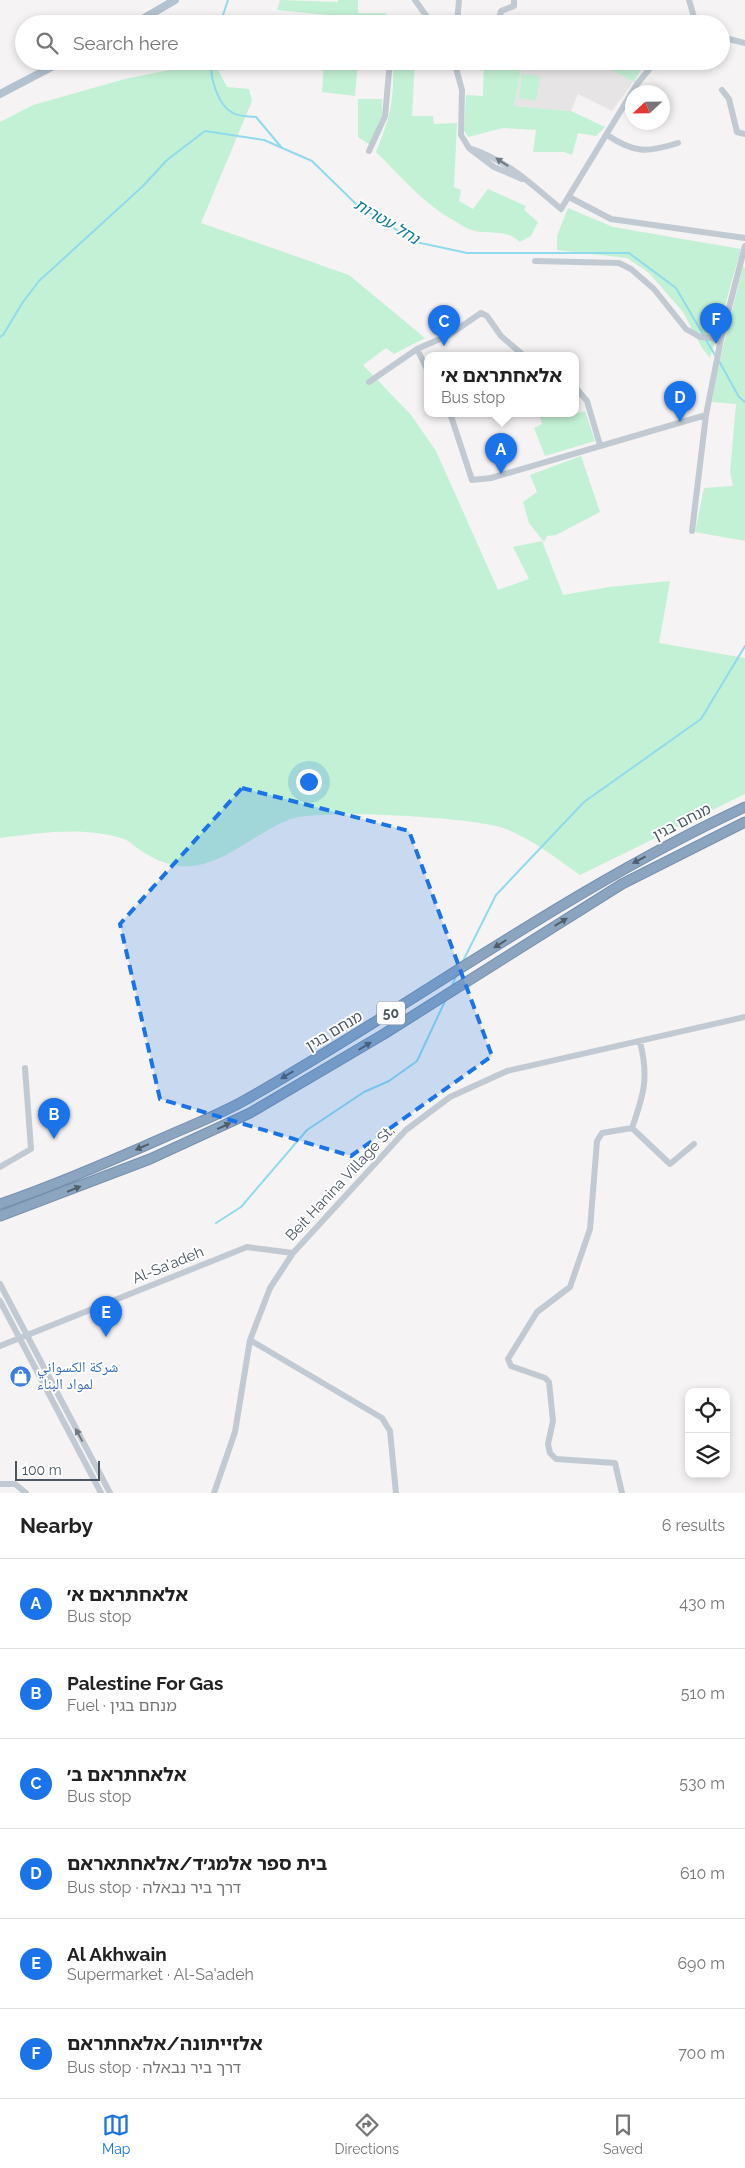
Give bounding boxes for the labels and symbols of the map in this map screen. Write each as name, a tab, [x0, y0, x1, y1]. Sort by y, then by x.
north arrow	[625, 85, 670, 130]
one-way arrow	[495, 157, 508, 166]
water label: נחל עטרות	[351, 195, 423, 249]
pin: F	[700, 303, 732, 344]
pin: C	[428, 305, 460, 346]
pin: D	[664, 381, 696, 422]
pin: A	[485, 433, 517, 474]
your location	[296, 769, 322, 795]
street label: מנחם בגין	[650, 800, 714, 844]
one-way arrow	[632, 856, 646, 864]
one-way arrow	[555, 917, 568, 926]
one-way arrow	[494, 940, 507, 949]
road number: 50	[377, 1001, 405, 1024]
street label: מנחם בגין	[303, 1007, 366, 1055]
one-way arrow	[358, 1041, 371, 1050]
one-way arrow	[281, 1071, 294, 1080]
pin: B	[38, 1098, 70, 1139]
one-way arrow	[217, 1121, 231, 1129]
street label: Beit Hanina Village St,	[282, 1121, 398, 1245]
one-way arrow	[135, 1144, 149, 1152]
one-way arrow	[67, 1185, 82, 1193]
street label: Al-Sa'adeh	[130, 1243, 206, 1287]
pin: E	[90, 1296, 122, 1337]
place label: شركة الكسواني لمواد البناء	[37, 1358, 118, 1393]
shop icon: شركة الكسواني لمواد البناء	[9, 1364, 33, 1388]
one-way arrow	[75, 1427, 83, 1442]
scale bar	[15, 1458, 100, 1481]

